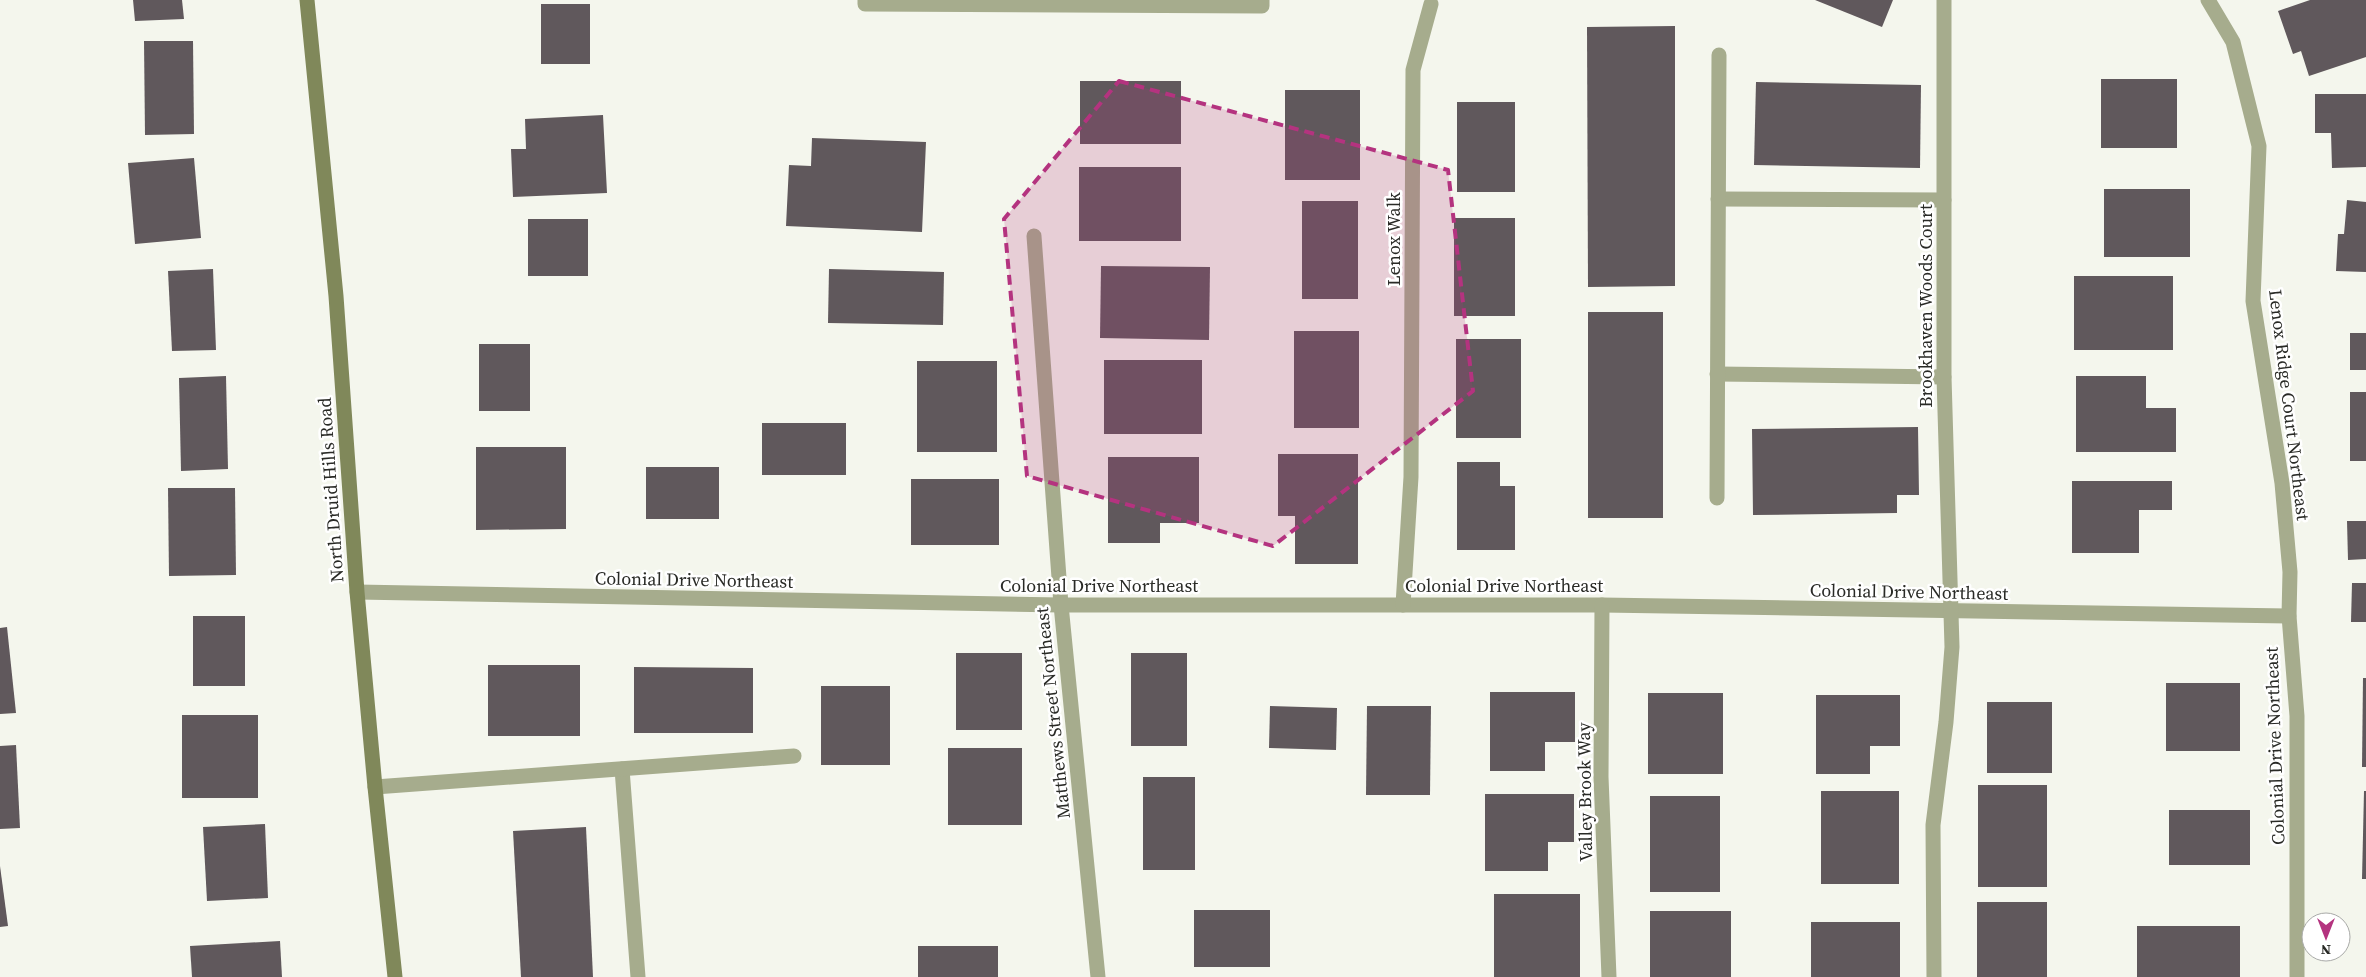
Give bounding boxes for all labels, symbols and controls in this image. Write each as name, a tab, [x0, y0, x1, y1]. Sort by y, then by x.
street label: Lenox Walk	[1381, 192, 1406, 286]
street label: Brookhaven Woods Court	[1913, 204, 1938, 408]
street label: Lenox Ridge Court Northeast	[2263, 288, 2316, 522]
street label: North Druid Hills Road	[312, 397, 349, 583]
street label: Colonial Drive Northeast	[595, 565, 793, 594]
street label: Colonial Drive Northeast	[1000, 573, 1198, 598]
street label: Colonial Drive Northeast	[1405, 573, 1603, 598]
street label: Colonial Drive Northeast	[1810, 577, 2008, 606]
street label: Matthews Street Northeast	[1029, 606, 1076, 820]
street label: Colonial Drive Northeast	[2259, 646, 2290, 846]
street label: Valley Brook Way	[1571, 721, 1598, 862]
north arrow	[2301, 912, 2351, 962]
text: N	[2321, 940, 2331, 960]

